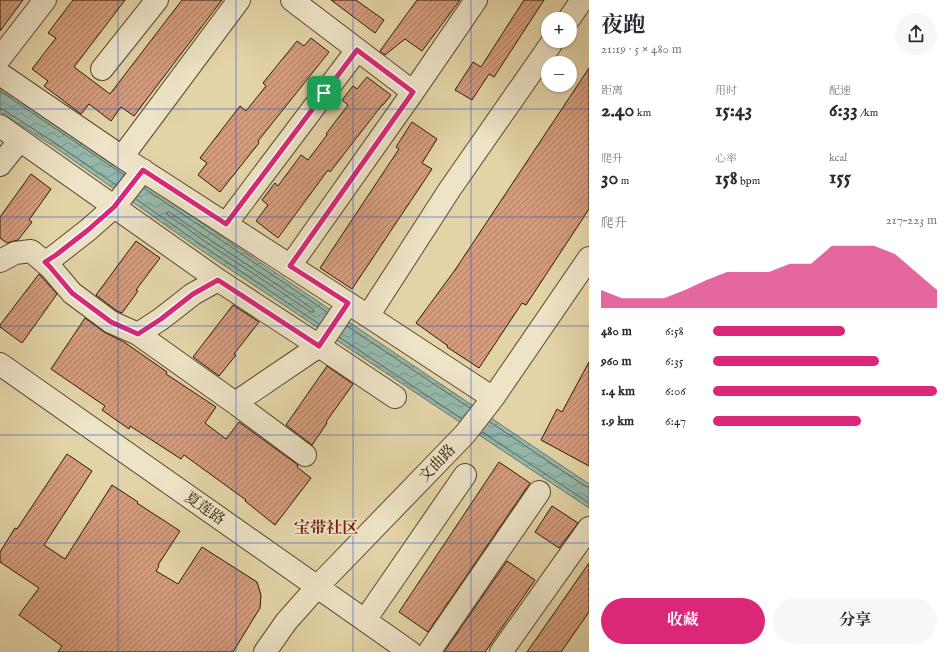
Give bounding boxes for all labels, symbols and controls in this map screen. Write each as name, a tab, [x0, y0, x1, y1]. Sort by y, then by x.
map controls	[541, 12, 577, 92]
button: +	[541, 12, 577, 48]
text: 夜跑	[601, 12, 645, 40]
button: share	[895, 13, 937, 55]
text: 21:19 · 5 × 480 m	[601, 41, 682, 58]
button: −	[541, 56, 577, 92]
pin	[307, 76, 341, 110]
icon: arrive	[313, 82, 335, 104]
text: 距离	[601, 84, 623, 98]
text: 用时	[715, 84, 737, 98]
text: 配速	[829, 84, 851, 98]
text: 2.40	[601, 98, 634, 123]
text: 15:43	[715, 98, 752, 123]
text: 6:33	[829, 98, 858, 123]
text: km	[634, 106, 651, 120]
text: /km	[858, 106, 878, 120]
text: kcal	[829, 151, 847, 165]
text: 爬升	[601, 152, 623, 166]
text: 心率	[715, 152, 737, 166]
text: 155	[829, 165, 851, 190]
text: 30	[601, 166, 618, 191]
text: 158	[715, 166, 738, 191]
text: m	[618, 174, 629, 188]
text: bpm	[738, 174, 760, 188]
text: 217–223 m	[886, 212, 937, 229]
text: 爬升	[601, 215, 627, 232]
text: 480 m	[601, 323, 632, 340]
text: 6:58	[665, 323, 684, 340]
text: 960 m	[601, 353, 631, 370]
text: 6:35	[665, 353, 683, 370]
text: 1.4 km	[601, 383, 635, 400]
text: 6:06	[665, 383, 686, 400]
text: 1.9 km	[601, 413, 634, 430]
text: 6:47	[665, 413, 686, 430]
street label: 文曲路	[415, 441, 460, 486]
street label: 夏莲路	[181, 488, 229, 529]
district label: 宝带社区	[294, 518, 358, 539]
button: 收藏	[601, 598, 765, 644]
button: 分享	[773, 598, 937, 644]

